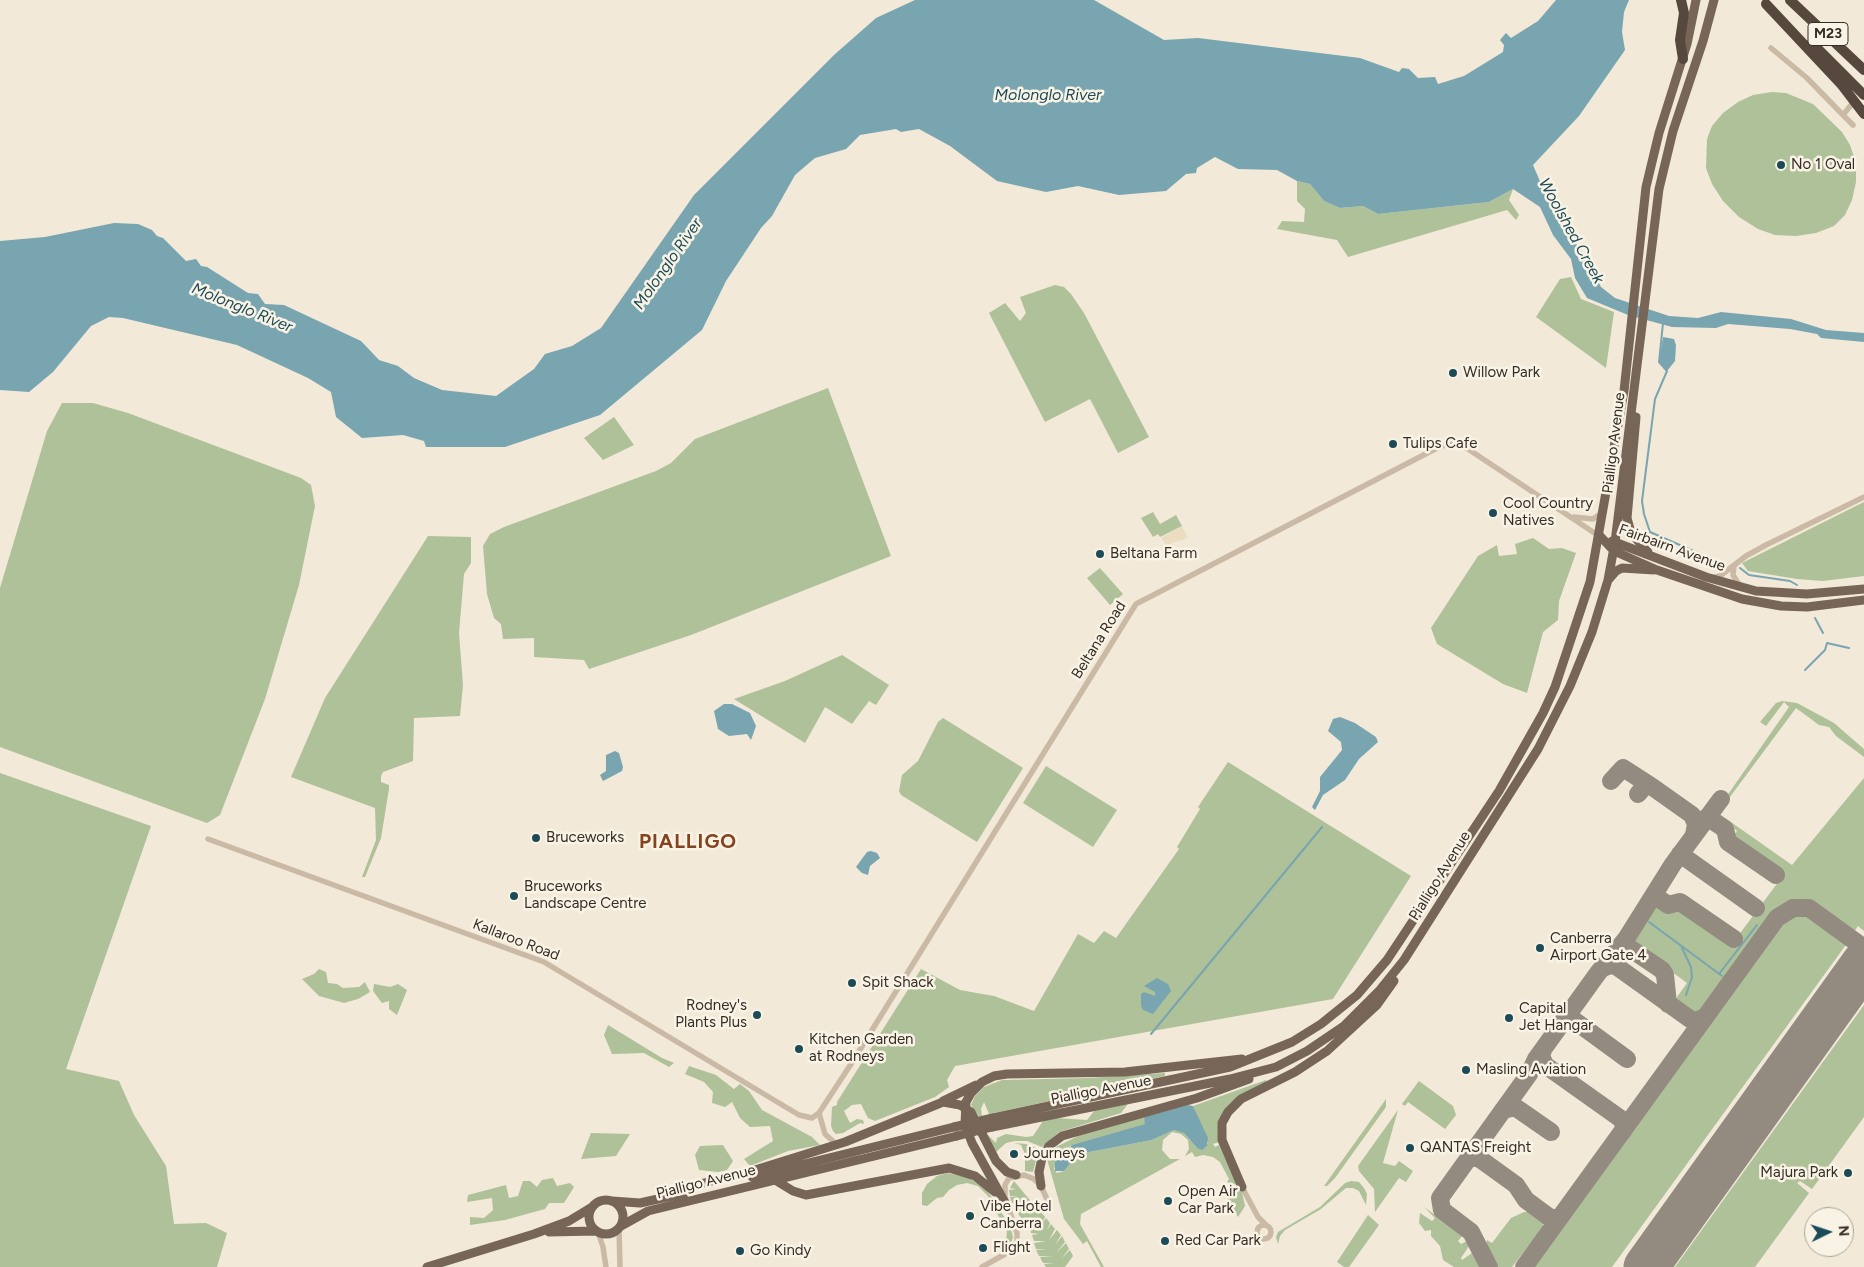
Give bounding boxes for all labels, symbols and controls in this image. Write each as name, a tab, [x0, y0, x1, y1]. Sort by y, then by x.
road number: M23	[1808, 22, 1848, 46]
water label: Molonglo River	[995, 85, 1101, 105]
place label: No 1 Oval	[1791, 156, 1855, 174]
marker: No 1 Oval	[1775, 159, 1787, 171]
water label: Woolshed Creek	[1534, 175, 1608, 287]
water label: Molonglo River	[629, 215, 707, 313]
water label: Molonglo River	[189, 279, 295, 337]
place label: Willow Park	[1463, 364, 1540, 382]
marker: Willow Park	[1447, 367, 1459, 379]
street label: Pialligo Avenue	[1599, 391, 1629, 495]
place label: Tulips Cafe	[1403, 435, 1477, 453]
marker: Tulips Cafe	[1387, 438, 1399, 450]
place label: Cool Country Natives	[1503, 495, 1593, 530]
marker: Cool Country Natives	[1487, 507, 1499, 519]
street label: Fairbairn Avenue	[1616, 520, 1728, 576]
place label: Beltana Farm	[1110, 545, 1197, 563]
marker: Beltana Farm	[1094, 548, 1106, 560]
street label: Beltana Road	[1068, 598, 1130, 682]
street label: Pialligo Avenue	[1405, 828, 1475, 924]
place label: Bruceworks	[546, 829, 624, 847]
district label: PIALLIGO	[638, 830, 738, 854]
marker: Bruceworks	[530, 832, 542, 844]
place label: Bruceworks Landscape Centre	[524, 878, 646, 913]
marker: Bruceworks Landscape Centre	[508, 890, 520, 902]
street label: Kallaroo Road	[470, 915, 562, 965]
place label: Canberra Airport Gate 4	[1550, 930, 1647, 965]
marker: Canberra Airport Gate 4	[1534, 942, 1546, 954]
place label: Spit Shack	[862, 974, 934, 992]
marker: Spit Shack	[846, 977, 858, 989]
place label: Rodney's Plants Plus	[675, 997, 747, 1032]
place label: Capital Jet Hangar	[1519, 1000, 1593, 1035]
marker: Rodney's Plants Plus	[751, 1009, 763, 1021]
marker: Capital Jet Hangar	[1503, 1012, 1515, 1024]
place label: Kitchen Garden at Rodneys	[809, 1031, 913, 1066]
marker: Kitchen Garden at Rodneys	[793, 1043, 805, 1055]
place label: Masling Aviation	[1476, 1061, 1586, 1079]
marker: Masling Aviation	[1460, 1064, 1472, 1076]
street label: Pialligo Avenue	[1049, 1071, 1153, 1109]
place label: QANTAS Freight	[1420, 1139, 1531, 1157]
marker: QANTAS Freight	[1404, 1142, 1416, 1154]
place label: Journeys	[1024, 1145, 1085, 1163]
marker: Journeys	[1008, 1148, 1020, 1160]
street label: Pialligo Avenue	[654, 1161, 758, 1203]
place label: Majura Park	[1760, 1164, 1838, 1182]
marker: Majura Park	[1842, 1167, 1854, 1179]
place label: Open Air Car Park	[1178, 1183, 1237, 1218]
marker: Open Air Car Park	[1162, 1195, 1174, 1207]
place label: Vibe Hotel Canberra	[980, 1198, 1052, 1233]
north arrow	[1804, 1207, 1854, 1257]
marker: Vibe Hotel Canberra	[964, 1210, 976, 1222]
text: N	[1835, 1225, 1852, 1237]
place label: Red Car Park	[1175, 1232, 1261, 1250]
marker: Red Car Park	[1159, 1235, 1171, 1247]
place label: Flight	[993, 1239, 1031, 1257]
place label: Go Kindy	[750, 1242, 811, 1260]
marker: Flight	[977, 1242, 989, 1254]
marker: Go Kindy	[734, 1245, 746, 1257]

